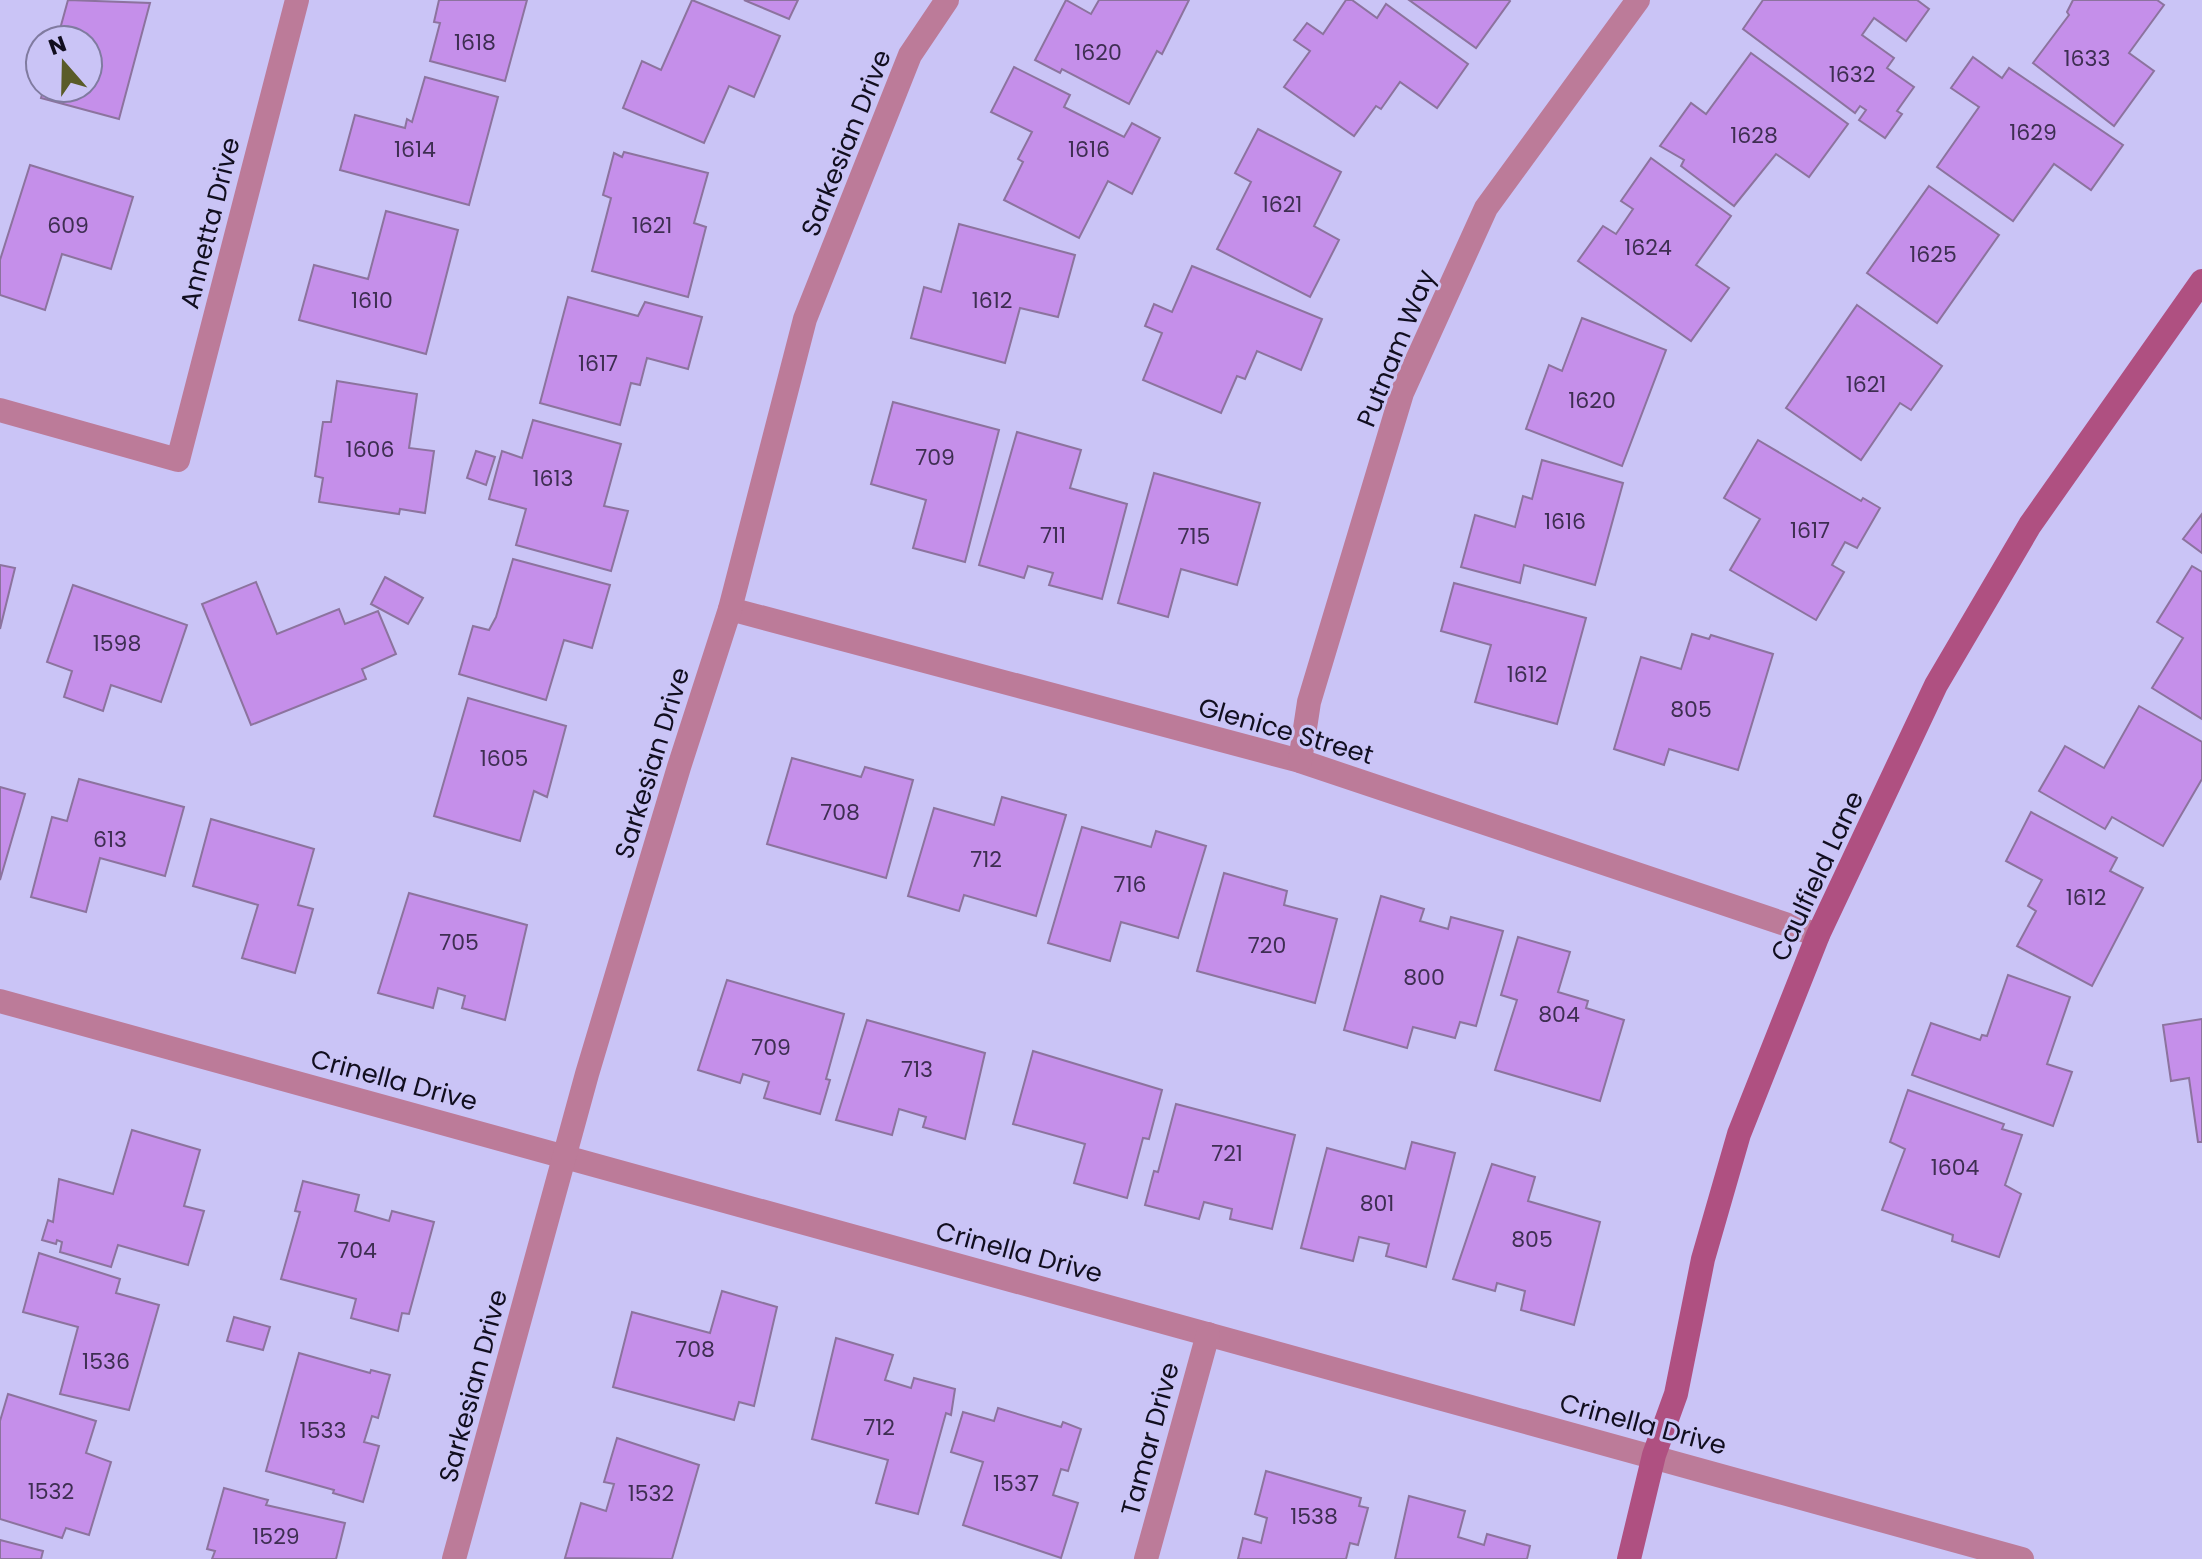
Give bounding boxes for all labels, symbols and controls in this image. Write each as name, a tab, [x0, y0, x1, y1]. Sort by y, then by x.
north arrow	[24, 24, 104, 104]
house number: 1618	[454, 27, 496, 58]
text: N	[44, 28, 70, 63]
house number: 1620	[1074, 37, 1122, 68]
house number: 1633	[2064, 43, 2110, 74]
street label: Sarkesian Drive	[792, 44, 900, 242]
house number: 1632	[1829, 59, 1875, 90]
house number: 1629	[2009, 117, 2057, 148]
house number: 1628	[1730, 120, 1778, 151]
street label: Annetta Drive	[171, 133, 249, 313]
house number: 1614	[394, 134, 436, 165]
house number: 1616	[1068, 134, 1110, 165]
house number: 1621	[1262, 189, 1302, 220]
house number: 609	[47, 210, 89, 241]
house number: 1621	[632, 210, 672, 241]
house number: 1624	[1624, 232, 1672, 263]
house number: 1625	[1909, 239, 1957, 270]
street label: Putnam Way	[1348, 264, 1444, 432]
house number: 1610	[351, 285, 393, 316]
house number: 1612	[972, 285, 1012, 316]
house number: 1617	[578, 348, 618, 379]
house number: 1621	[1846, 369, 1886, 400]
house number: 1620	[1568, 385, 1616, 416]
house number: 1606	[346, 434, 394, 465]
house number: 709	[915, 442, 955, 473]
house number: 1613	[532, 463, 574, 494]
house number: 1616	[1544, 506, 1586, 537]
house number: 1617	[1790, 515, 1830, 546]
house number: 711	[1040, 520, 1066, 551]
house number: 715	[1178, 521, 1210, 552]
house number: 1598	[93, 628, 141, 659]
house number: 1612	[1507, 659, 1547, 690]
street label: Sarkesian Drive	[606, 663, 698, 863]
street label: Glenice Street	[1194, 689, 1378, 773]
house number: 805	[1670, 694, 1712, 725]
house number: 1605	[480, 743, 528, 774]
street label: Caulfield Lane	[1762, 785, 1872, 967]
house number: 708	[820, 797, 860, 828]
house number: 613	[93, 824, 127, 855]
house number: 712	[970, 844, 1002, 875]
house number: 716	[1113, 869, 1147, 900]
house number: 1612	[2066, 882, 2106, 913]
house number: 705	[439, 927, 479, 958]
house number: 720	[1248, 930, 1286, 961]
house number: 800	[1403, 962, 1445, 993]
house number: 804	[1538, 999, 1580, 1030]
house number: 709	[751, 1032, 791, 1063]
street label: Crinella Drive	[307, 1040, 481, 1120]
house number: 713	[901, 1054, 933, 1085]
house number: 721	[1211, 1138, 1243, 1169]
house number: 1604	[1931, 1152, 1979, 1183]
house number: 801	[1360, 1188, 1394, 1219]
street label: Crinella Drive	[932, 1212, 1106, 1292]
house number: 805	[1511, 1224, 1553, 1255]
house number: 704	[337, 1235, 377, 1266]
street label: Sarkesian Drive	[430, 1286, 516, 1486]
house number: 708	[675, 1334, 715, 1365]
house number: 1536	[82, 1346, 130, 1377]
street label: Tamar Drive	[1112, 1358, 1188, 1520]
street label: Crinella Drive	[1556, 1384, 1730, 1464]
house number: 712	[863, 1412, 895, 1443]
house number: 1533	[300, 1415, 346, 1446]
house number: 1537	[993, 1468, 1039, 1499]
house number: 1532	[28, 1476, 74, 1507]
house number: 1532	[628, 1478, 674, 1509]
house number: 1538	[1290, 1501, 1338, 1532]
house number: 1529	[252, 1521, 300, 1552]

